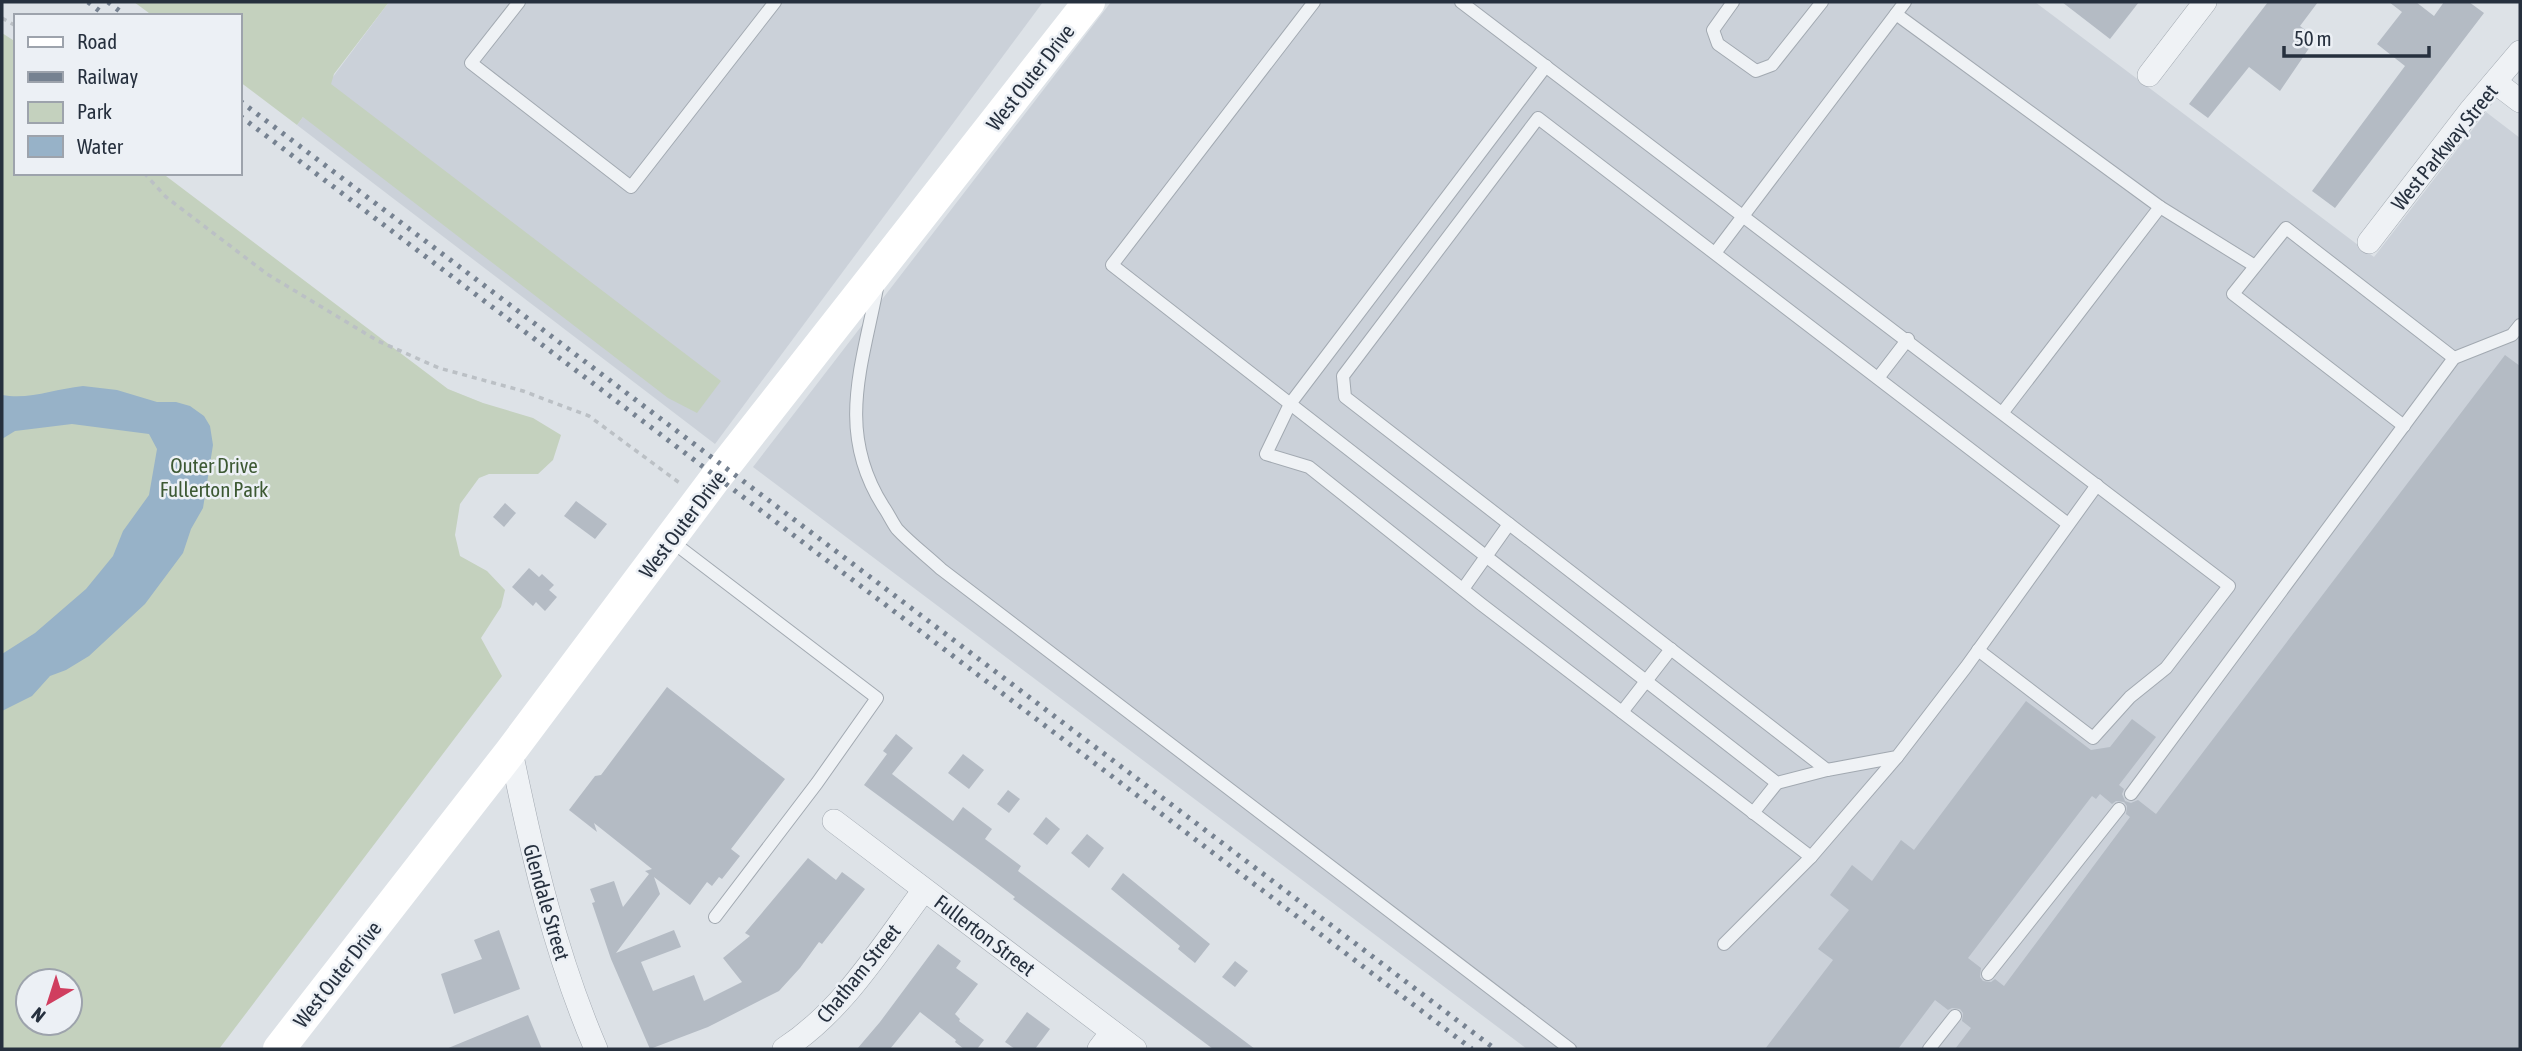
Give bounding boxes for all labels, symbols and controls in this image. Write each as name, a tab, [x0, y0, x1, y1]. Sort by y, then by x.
legend	[14, 14, 242, 175]
scale bar	[2284, 14, 2429, 58]
street label: West Outer Drive	[981, 19, 1079, 135]
text: 50 m	[2294, 26, 2332, 50]
text: Road	[77, 29, 117, 53]
text: Railway	[77, 64, 139, 88]
street label: West Parkway Street	[2386, 79, 2502, 215]
text: Park	[77, 99, 112, 123]
text: Water	[77, 134, 124, 158]
park label: Outer Drive Fullerton Park	[160, 453, 268, 501]
street label: West Outer Drive	[634, 466, 730, 582]
street label: Glendale Street	[519, 841, 575, 963]
street label: Fullerton Street	[930, 889, 1040, 981]
street label: West Outer Drive	[288, 916, 386, 1032]
street label: Chatham Street	[811, 919, 905, 1027]
north arrow	[14, 967, 84, 1037]
text: N	[27, 1003, 50, 1027]

